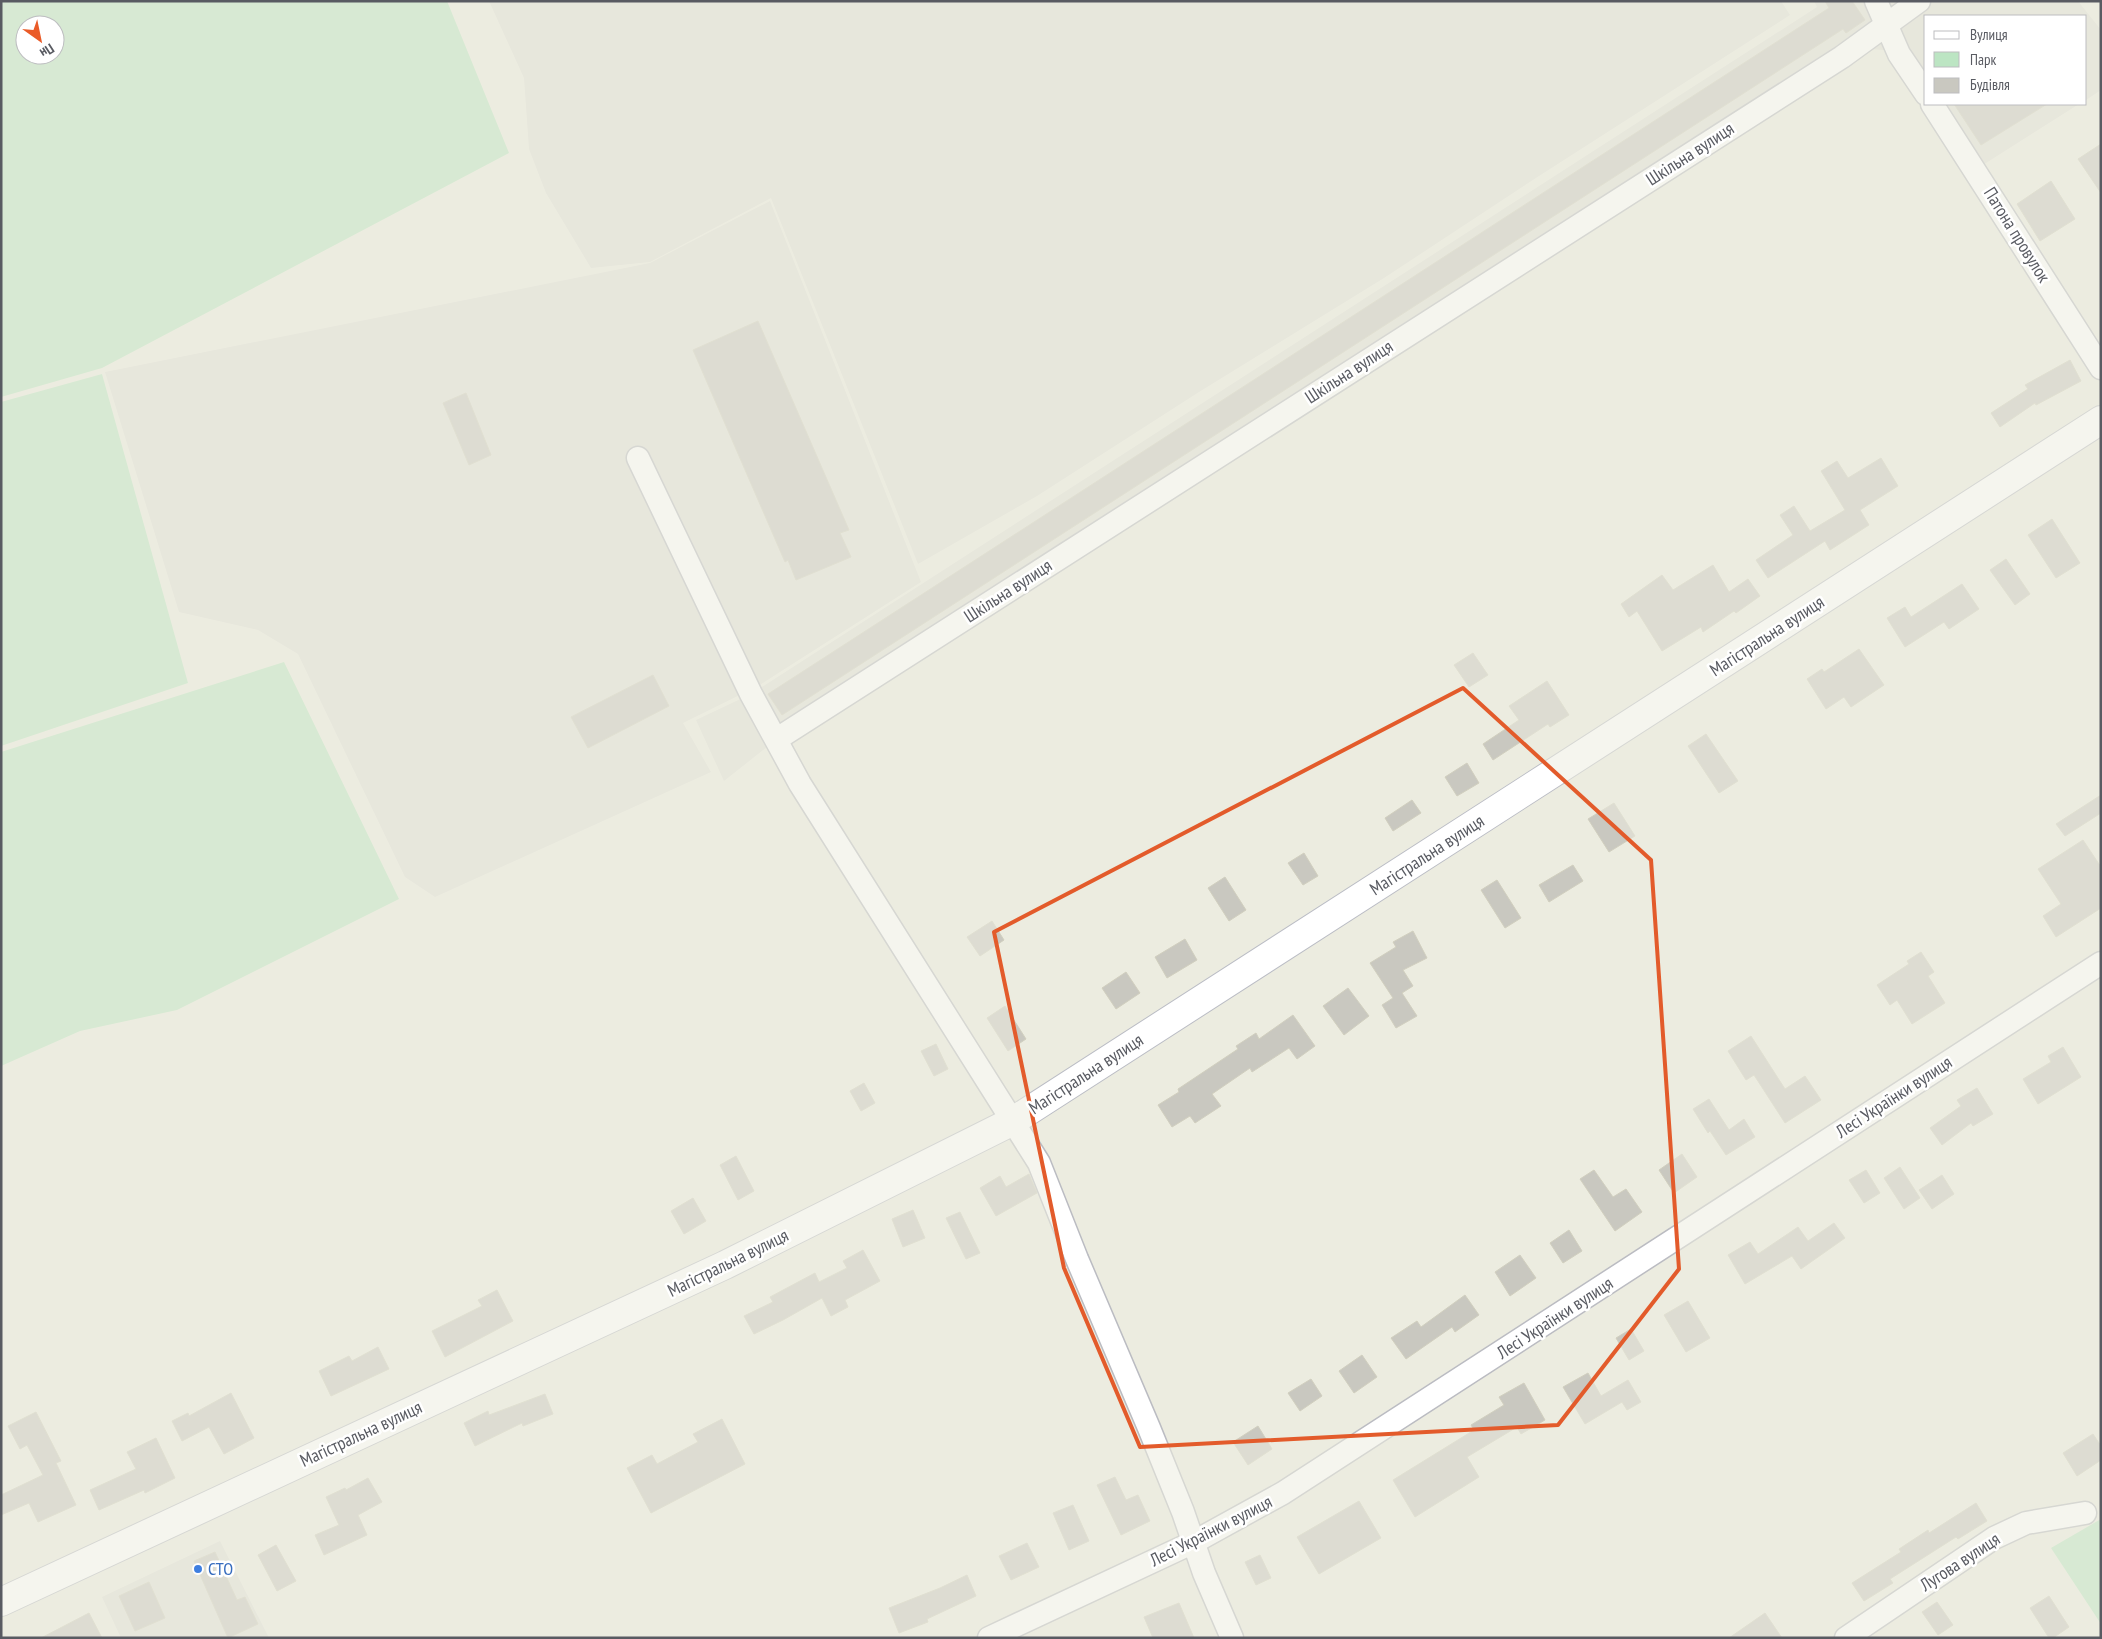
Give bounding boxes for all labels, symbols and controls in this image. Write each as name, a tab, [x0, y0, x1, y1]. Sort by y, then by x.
north arrow	[15, 15, 65, 65]
legend	[1924, 15, 2087, 105]
text: Вулиця	[1970, 25, 2008, 44]
text: Пн	[36, 40, 58, 62]
text: Парк	[1970, 50, 1996, 69]
text: Будівля	[1970, 75, 2010, 94]
street label: Шкільна вулиця	[1641, 117, 1738, 191]
street label: Патона провулок	[1979, 183, 2056, 287]
street label: Шкільна вулиця	[1300, 335, 1397, 409]
street label: Шкільна вулиця	[959, 554, 1056, 628]
street label: Магістральна вулиця	[1705, 590, 1828, 681]
street label: Магістральна вулиця	[1365, 809, 1488, 900]
street label: Магістральна вулиця	[1024, 1028, 1147, 1119]
street label: Лесі Українки вулиця	[1830, 1050, 1956, 1143]
street label: Магістральна вулиця	[664, 1223, 792, 1302]
street label: Лесі Українки вулиця	[1491, 1271, 1617, 1364]
street label: Магістральна вулиця	[296, 1395, 425, 1472]
street label: Лесі Українки вулиця	[1145, 1490, 1276, 1572]
street label: Лугова вулиця	[1915, 1527, 2004, 1597]
place label: СТО	[208, 1557, 233, 1580]
marker: СТО	[192, 1563, 204, 1575]

